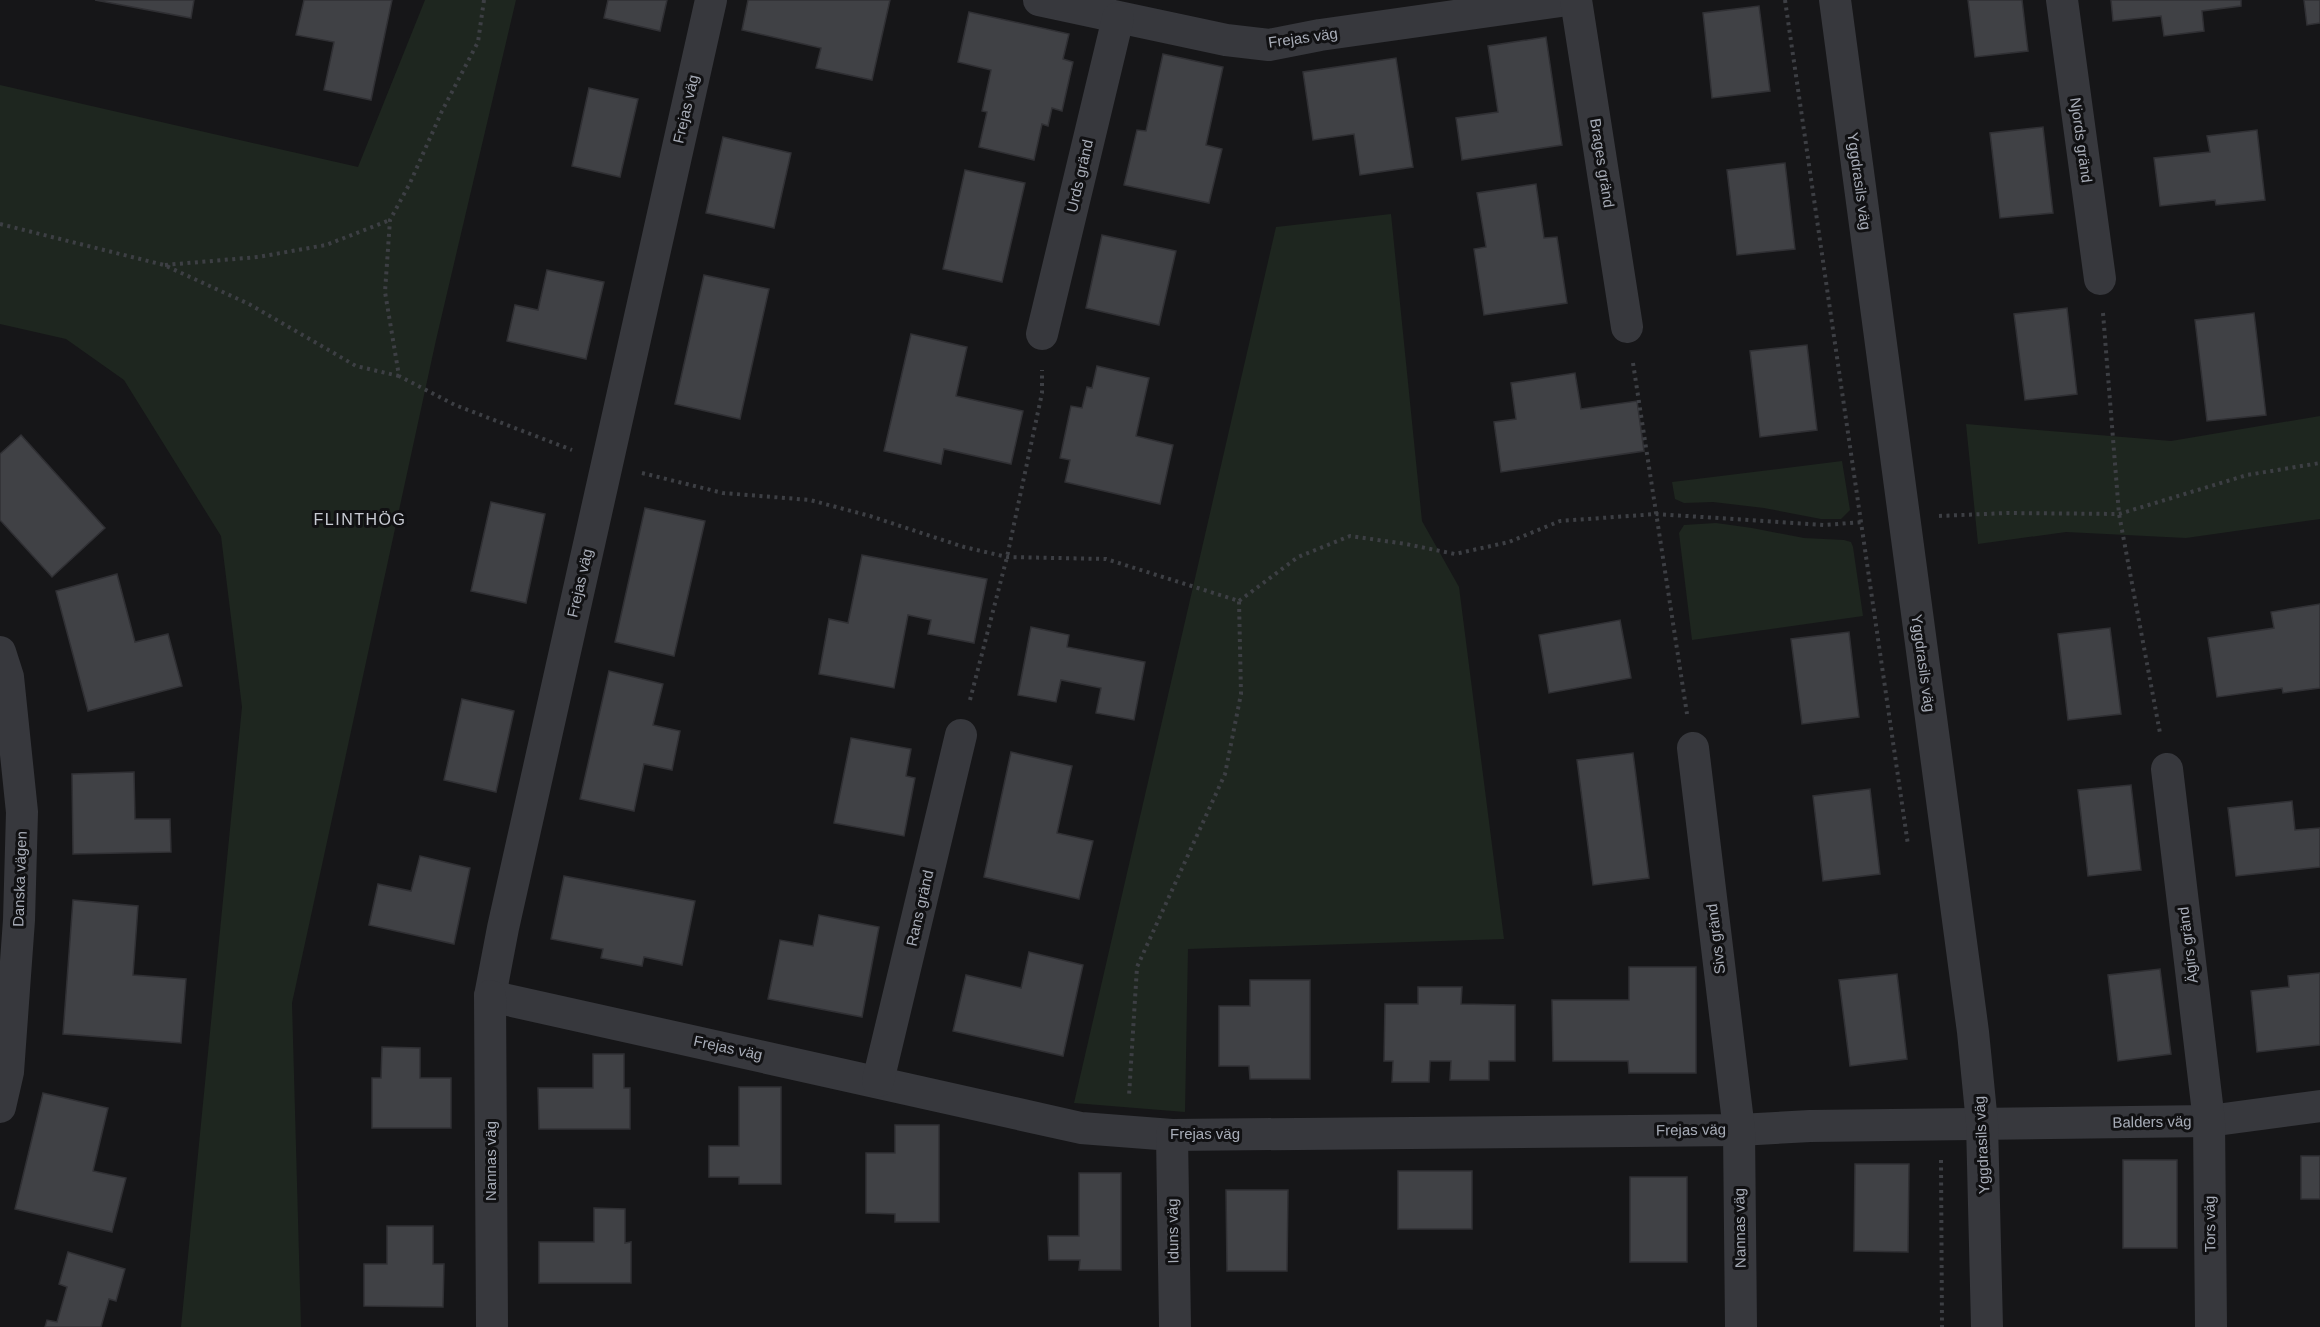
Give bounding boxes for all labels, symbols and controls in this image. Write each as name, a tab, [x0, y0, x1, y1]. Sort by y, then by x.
street label: Frejas väg	[1267, 24, 1339, 51]
street label: Frejas väg	[669, 73, 702, 145]
street label: Njords gränd	[2067, 96, 2096, 184]
street label: Brages gränd	[1587, 117, 1618, 209]
street label: Yggdrasils väg	[1844, 131, 1875, 231]
street label: Urds gränd	[1063, 138, 1096, 214]
district label: FLINTHÖG	[314, 511, 406, 528]
street label: Frejas väg	[563, 547, 596, 619]
street label: Yggdrasils väg	[1908, 613, 1939, 713]
street label: Danska vägen	[9, 831, 30, 927]
street label: Rans gränd	[903, 868, 937, 948]
street label: Sivs gränd	[1703, 903, 1728, 975]
street label: Ägirs gränd	[2174, 906, 2201, 984]
street label: Frejas väg	[692, 1032, 764, 1063]
street label: Yggdrasils väg	[1970, 1095, 1993, 1195]
street label: Balders väg	[2112, 1112, 2192, 1131]
street label: Frejas väg	[1656, 1120, 1726, 1139]
street label: Nannas väg	[482, 1121, 499, 1201]
street label: Frejas väg	[1170, 1125, 1240, 1142]
street label: Nannas väg	[1730, 1188, 1749, 1268]
street label: Tors väg	[2201, 1196, 2218, 1253]
street label: Iduns väg	[1163, 1198, 1182, 1264]

